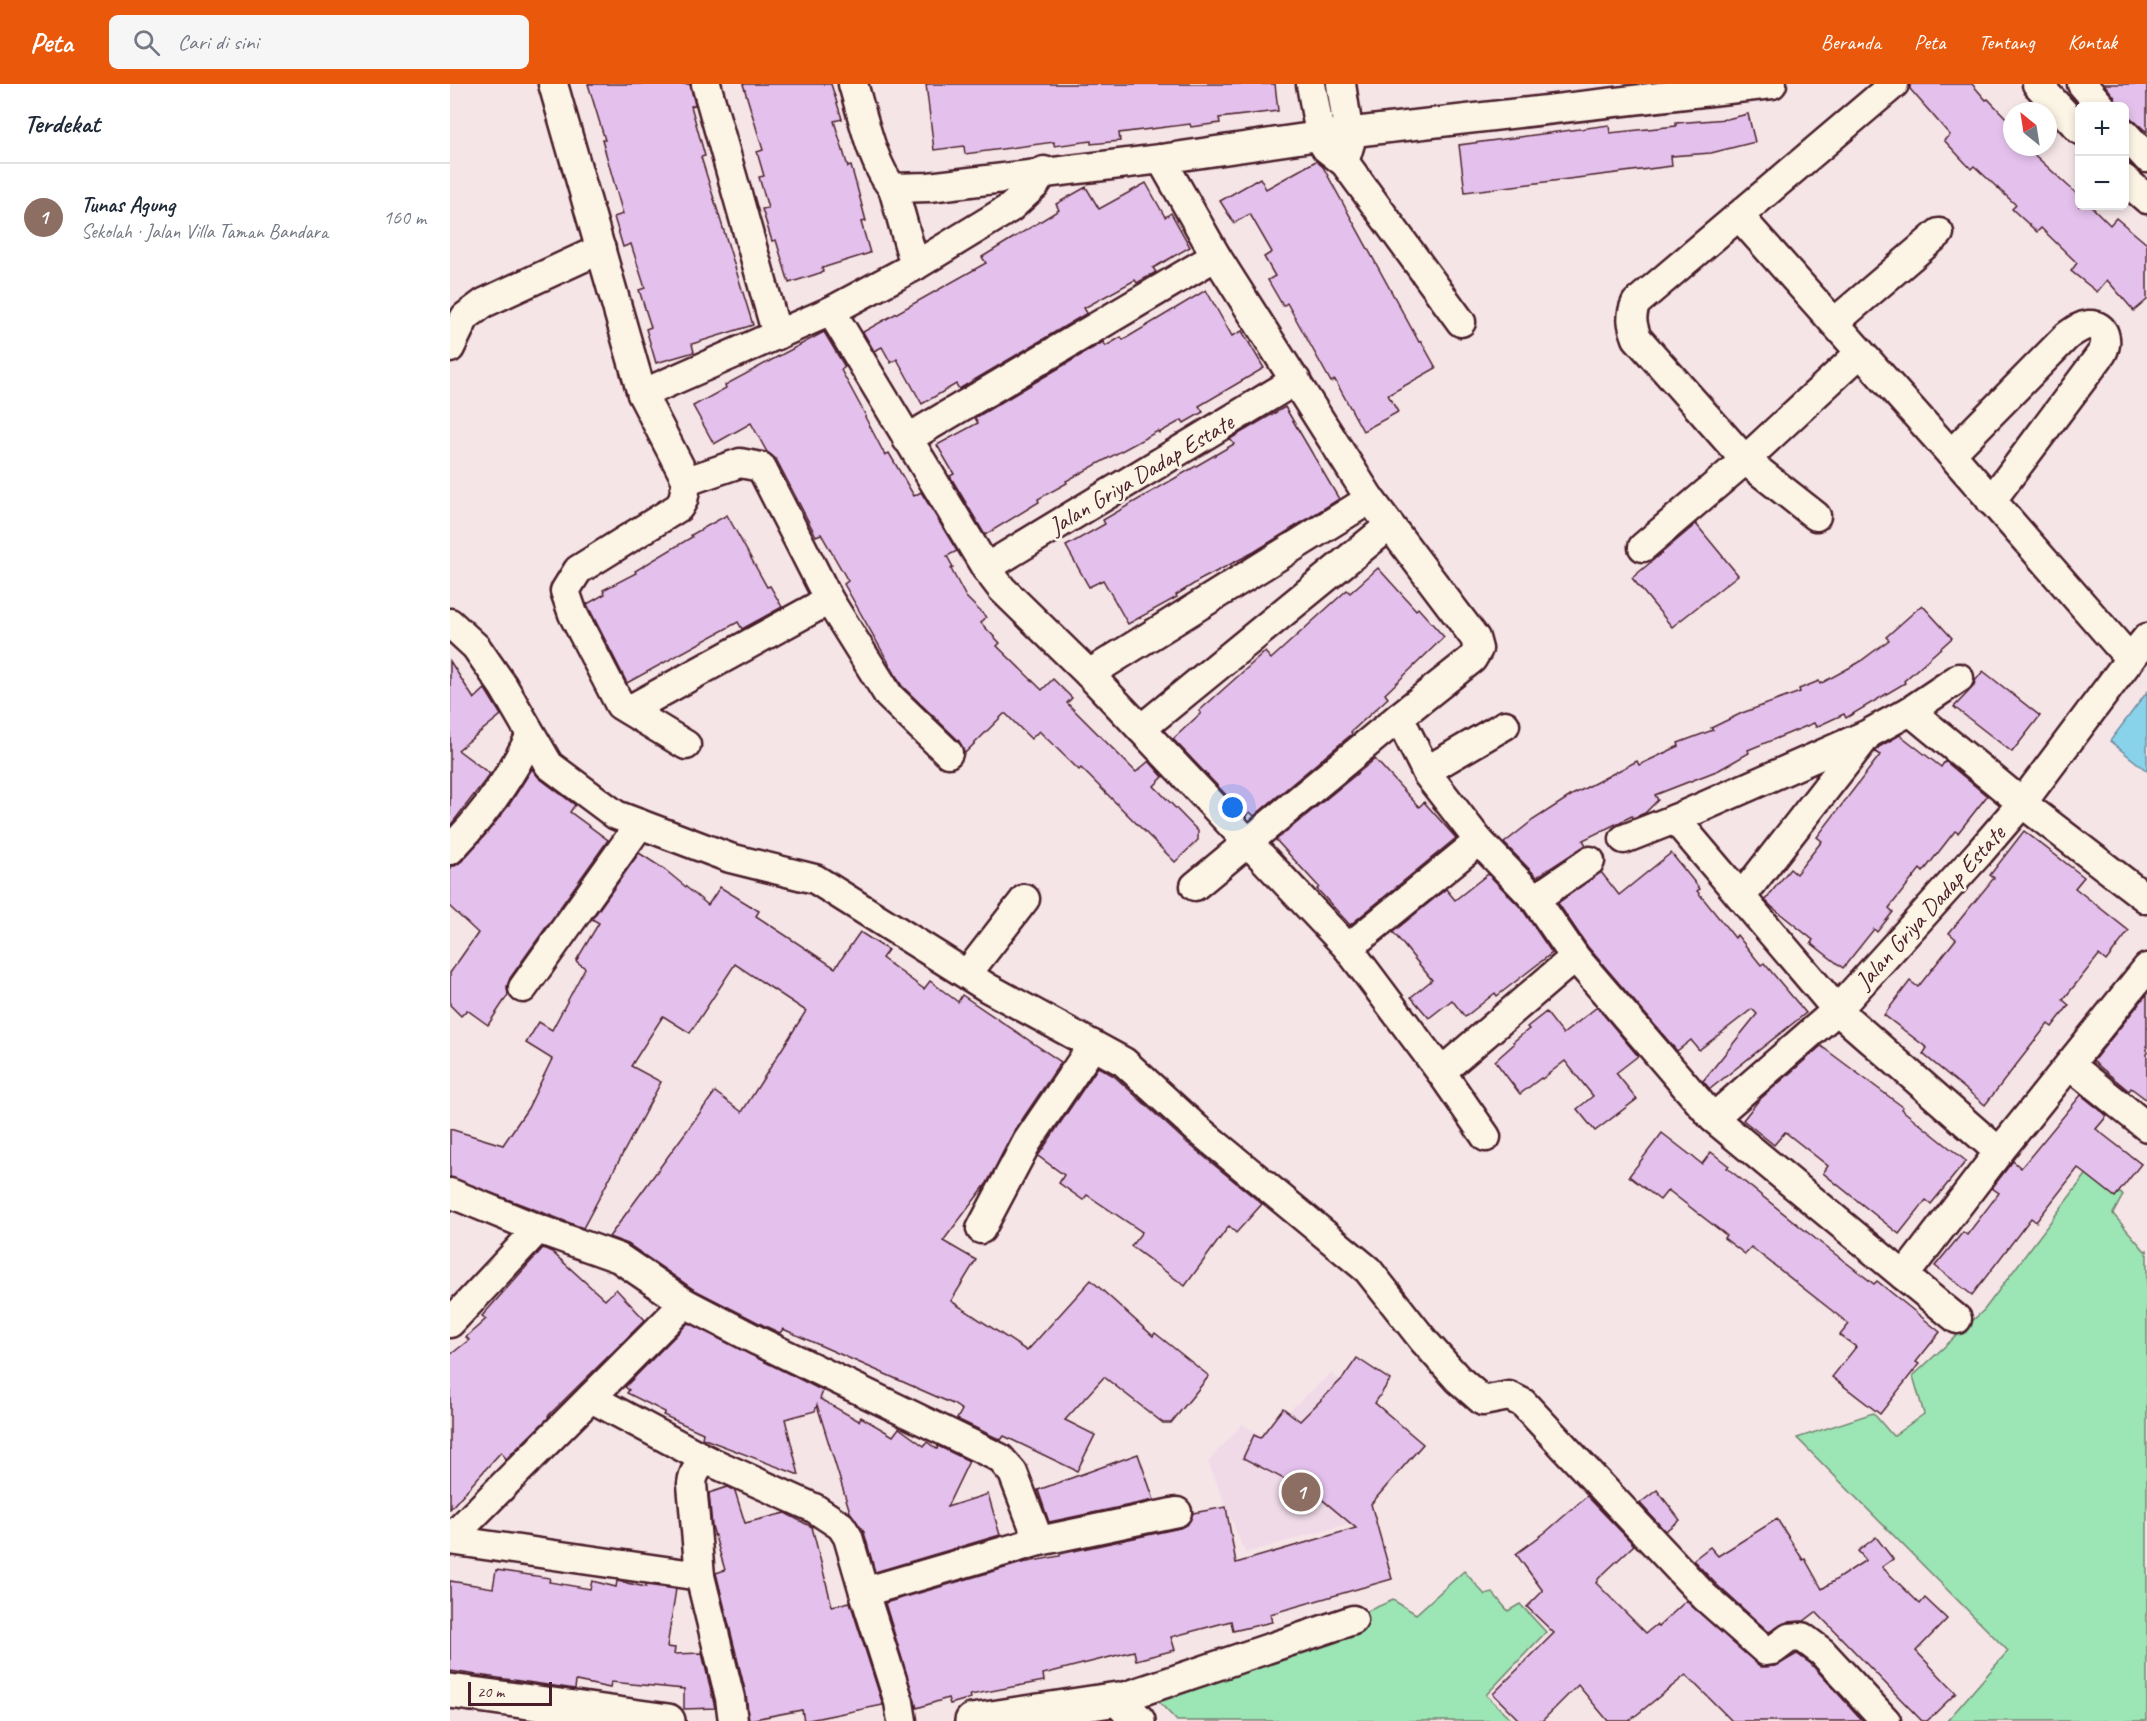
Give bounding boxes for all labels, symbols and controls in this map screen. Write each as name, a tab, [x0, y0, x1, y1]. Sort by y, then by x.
search box	[109, 15, 529, 69]
text: Peta	[30, 25, 73, 60]
icon: search	[130, 26, 163, 59]
text: Cari di sini	[178, 28, 259, 56]
text: Beranda	[1821, 29, 1881, 55]
text: Peta	[1914, 29, 1945, 55]
text: Tentang	[1978, 29, 2035, 55]
text: Kontak	[2068, 29, 2117, 55]
north arrow	[2003, 102, 2057, 156]
map controls	[2075, 102, 2129, 210]
button: +	[2075, 102, 2129, 156]
text: Terdekat	[24, 107, 100, 140]
button: −	[2075, 156, 2129, 210]
text: Tunas Agung	[81, 191, 175, 219]
text: 1	[39, 205, 48, 230]
text: 160 m	[383, 205, 426, 230]
text: Sekolah · Jalan Villa Taman Bandara	[81, 219, 328, 244]
street label: Jalan Griya Dadap Estate	[1042, 406, 1241, 541]
your location	[1218, 793, 1247, 822]
street label: Jalan Griya Dadap Estate	[1848, 817, 2013, 996]
pin: 1	[1282, 1470, 1320, 1514]
scale bar	[468, 1679, 552, 1706]
text: 20 m	[477, 1682, 504, 1702]

